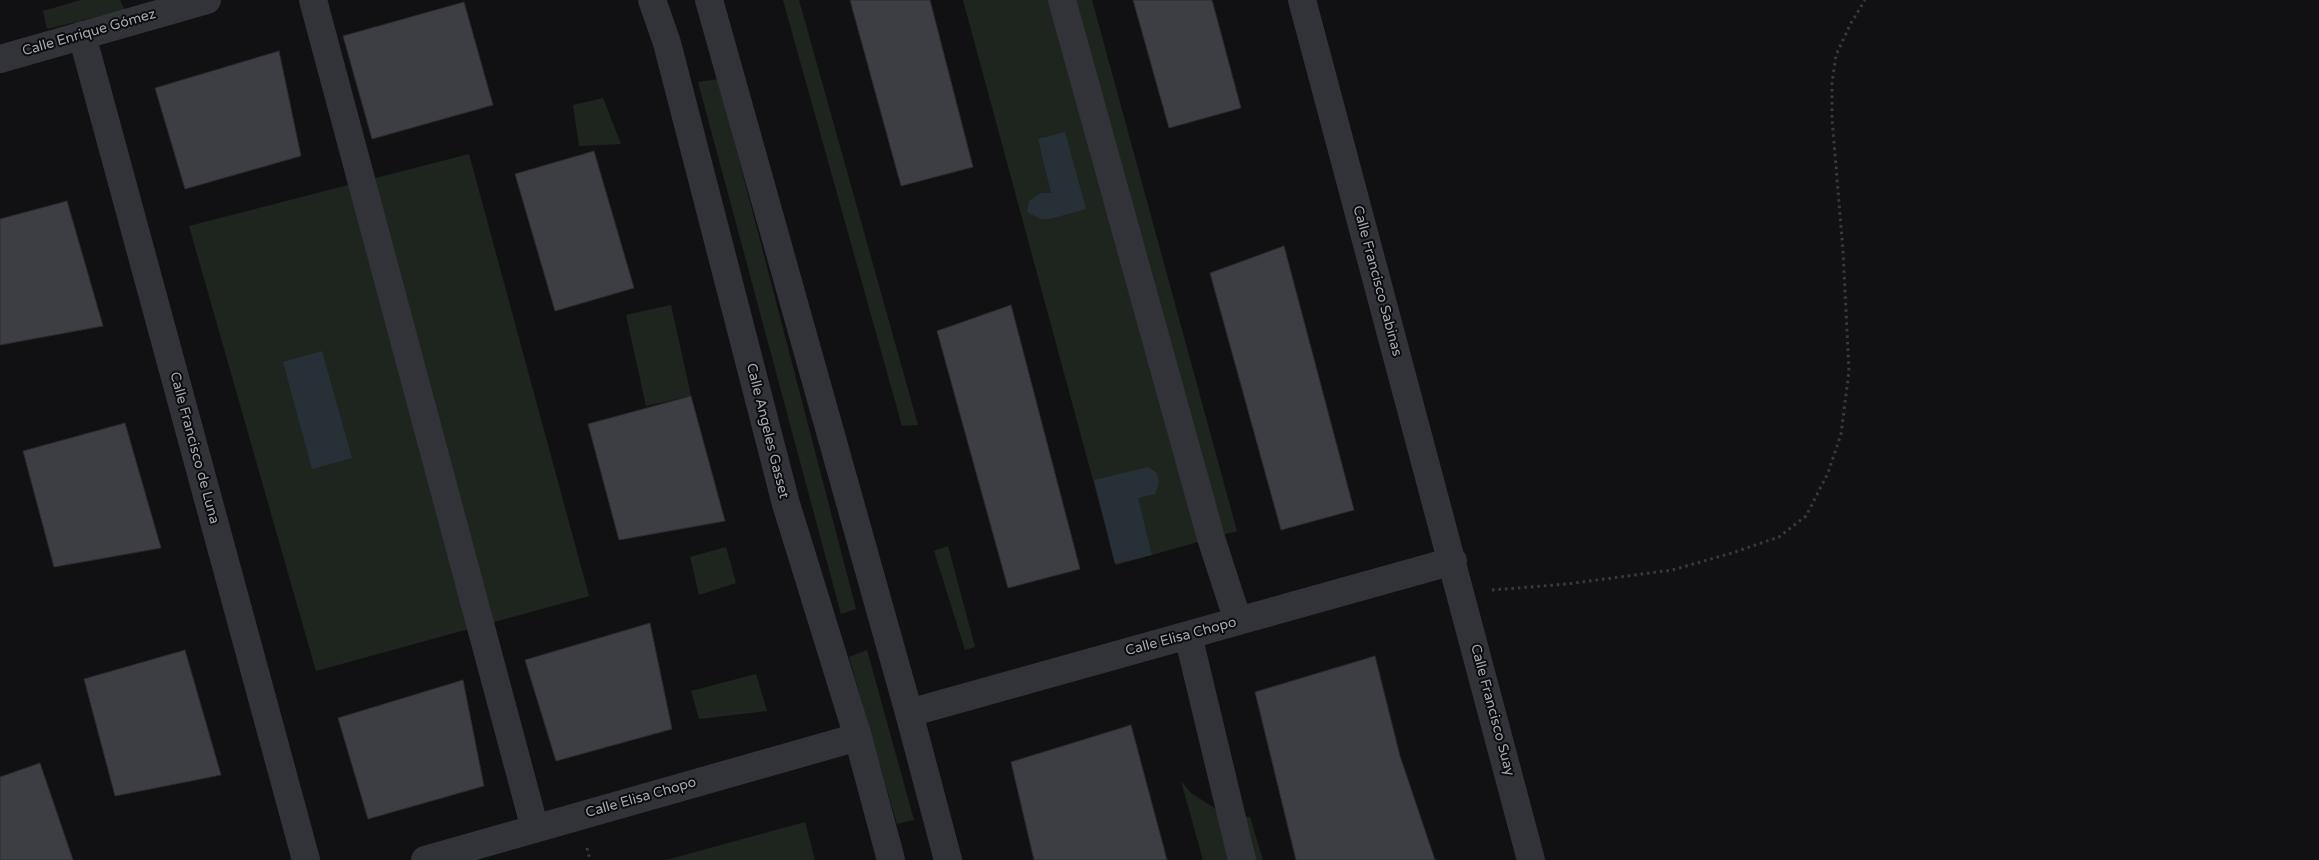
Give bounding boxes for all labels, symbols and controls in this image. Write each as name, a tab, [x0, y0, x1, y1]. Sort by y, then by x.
street label: Calle Enrique Gómez	[20, 6, 158, 60]
street label: Calle Francisco Sabinas	[1349, 204, 1405, 358]
street label: Calle Angeles Gasset	[742, 362, 792, 500]
street label: Calle Francisco de Luna	[166, 370, 222, 526]
street label: Calle Elisa Chopo	[1124, 614, 1238, 660]
street label: Calle Francisco Suay	[1466, 642, 1518, 778]
street label: Calle Elisa Chopo	[584, 774, 698, 822]

